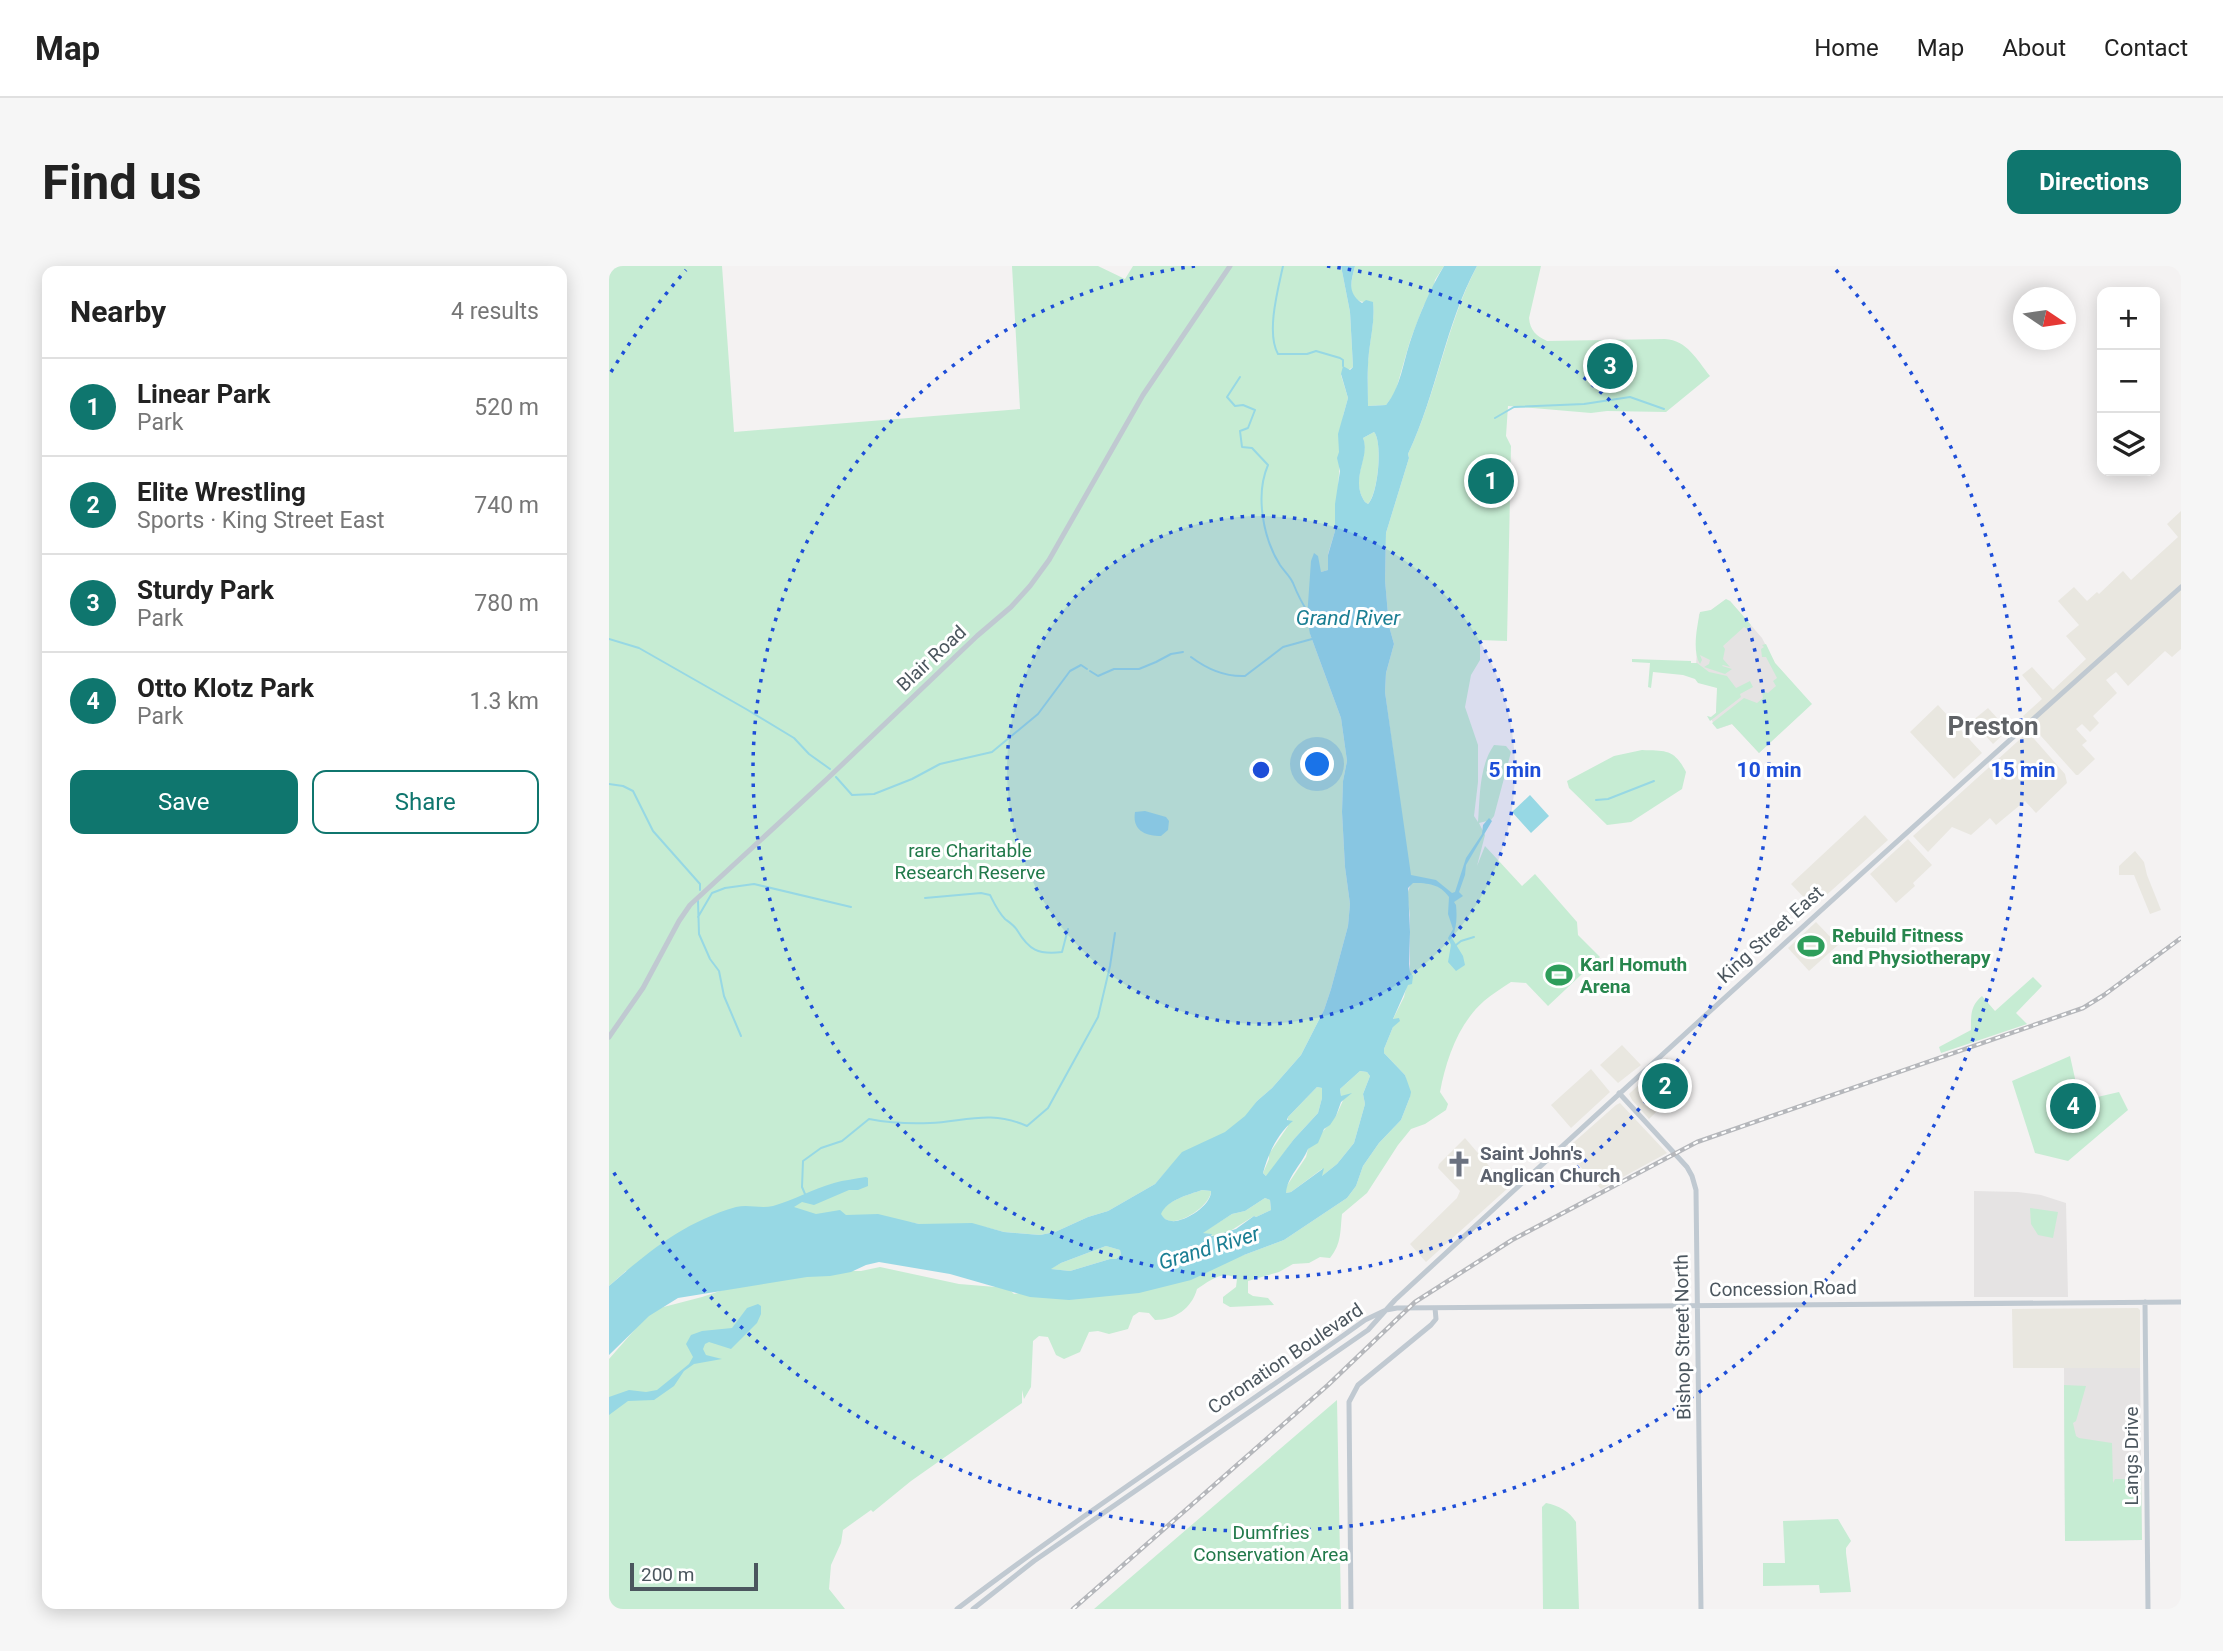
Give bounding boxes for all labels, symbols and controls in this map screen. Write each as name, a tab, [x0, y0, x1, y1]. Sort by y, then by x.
text: Map	[35, 29, 100, 68]
text: Home	[1814, 34, 1879, 62]
text: Map	[1917, 34, 1964, 62]
text: About	[2002, 34, 2066, 62]
text: Contact	[2104, 34, 2188, 62]
button: Directions	[2007, 150, 2181, 214]
text: Find us	[42, 154, 202, 211]
north arrow	[2013, 287, 2076, 350]
map controls	[2097, 287, 2160, 476]
button: +	[2097, 287, 2160, 350]
text: Nearby	[70, 294, 166, 329]
text: 4 results	[451, 298, 539, 325]
pin: 3	[1587, 340, 1633, 392]
button: −	[2097, 350, 2160, 413]
text: Linear Park	[137, 379, 270, 409]
text: 1	[86, 394, 100, 421]
text: 520 m	[474, 394, 539, 421]
text: Park	[137, 409, 183, 436]
button: layers	[2097, 413, 2160, 476]
pin: 1	[1468, 455, 1514, 507]
text: Elite Wrestling	[137, 477, 306, 507]
text: 2	[86, 492, 100, 519]
text: 740 m	[474, 492, 539, 519]
text: Sports · King Street East	[137, 507, 385, 534]
text: Sturdy Park	[137, 575, 274, 605]
text: 3	[86, 590, 100, 617]
text: 780 m	[474, 590, 539, 617]
text: Park	[137, 605, 183, 632]
water label: Grand River	[1296, 606, 1401, 630]
street label: Blair Road	[892, 621, 971, 696]
text: Otto Klotz Park	[137, 673, 314, 703]
text: 4	[86, 688, 100, 715]
text: 1.3 km	[470, 688, 539, 715]
text: Park	[137, 703, 183, 730]
district label: Preston	[1947, 711, 2039, 741]
your location	[1300, 747, 1334, 781]
centre of rings	[1249, 758, 1273, 782]
text: 5 min	[1489, 758, 1541, 782]
text: 10 min	[1737, 758, 1801, 782]
text: 15 min	[1991, 758, 2055, 782]
button: Save	[70, 770, 298, 834]
button: Share	[312, 770, 539, 834]
park label: rare Charitable Research Reserve	[895, 839, 1045, 884]
street label: King Street East	[1713, 881, 1828, 988]
place label: Rebuild Fitness and Physiotherapy	[1832, 924, 1991, 969]
sports icon: Rebuild Fitness and Physiotherapy	[1796, 931, 1826, 961]
place label: Karl Homuth Arena	[1580, 953, 1687, 998]
sports icon: Karl Homuth Arena	[1544, 960, 1574, 990]
pin: 2	[1642, 1060, 1688, 1112]
pin: 4	[2050, 1080, 2096, 1132]
place label: Saint John's Anglican Church	[1480, 1142, 1621, 1187]
church icon: Saint John's Anglican Church	[1444, 1149, 1474, 1179]
water label: Grand River	[1156, 1221, 1263, 1275]
street label: Bishop Street North	[1670, 1254, 1695, 1420]
street label: Concession Road	[1709, 1276, 1857, 1301]
street label: Coronation Boulevard	[1203, 1298, 1367, 1419]
street label: Langs Drive	[2120, 1407, 2143, 1505]
park label: Dumfries Conservation Area	[1193, 1521, 1349, 1566]
scale bar	[630, 1560, 758, 1592]
text: 200 m	[641, 1563, 694, 1586]

